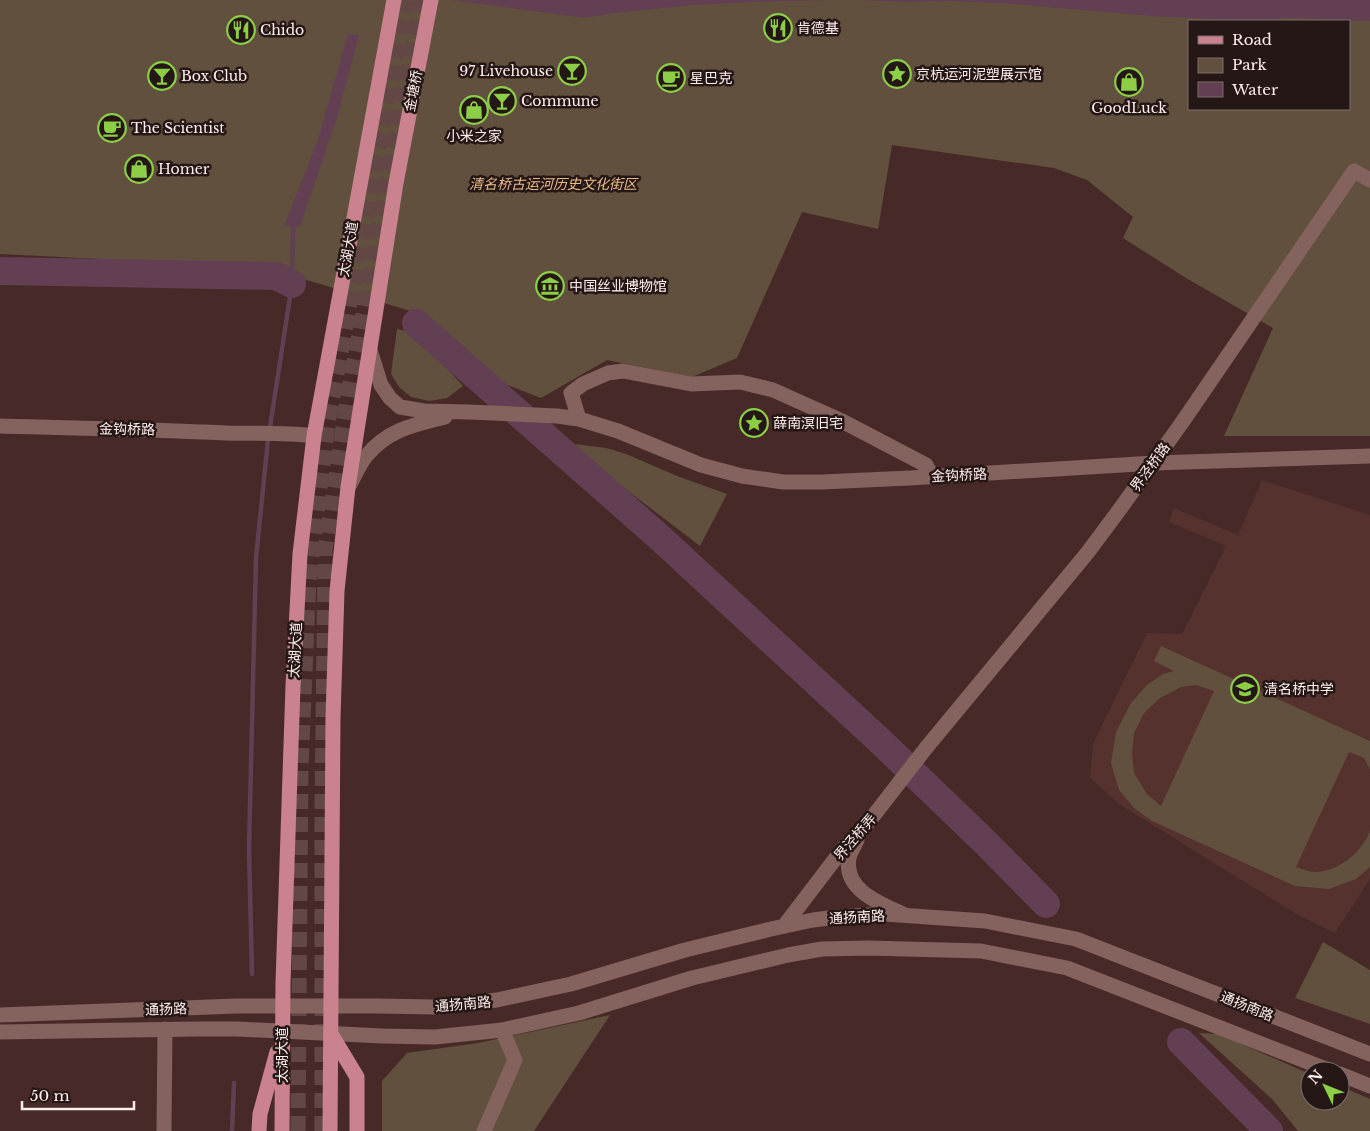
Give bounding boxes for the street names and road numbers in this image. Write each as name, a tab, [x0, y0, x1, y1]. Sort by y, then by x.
street label: 金塘桥	[400, 69, 426, 113]
street label: 太湖大道	[334, 220, 362, 278]
street label: 金钩桥路	[99, 420, 155, 438]
street label: 界泾桥路	[1126, 439, 1174, 495]
street label: 金钩桥路	[931, 465, 987, 485]
street label: 太湖大道	[285, 622, 305, 678]
street label: 界泾桥弄	[830, 810, 880, 864]
street label: 通扬南路	[829, 907, 885, 927]
street label: 通扬南路	[1218, 987, 1276, 1025]
street label: 通扬南路	[434, 993, 492, 1015]
street label: 通扬路	[145, 999, 187, 1019]
street label: 太湖大道	[273, 1027, 291, 1083]

